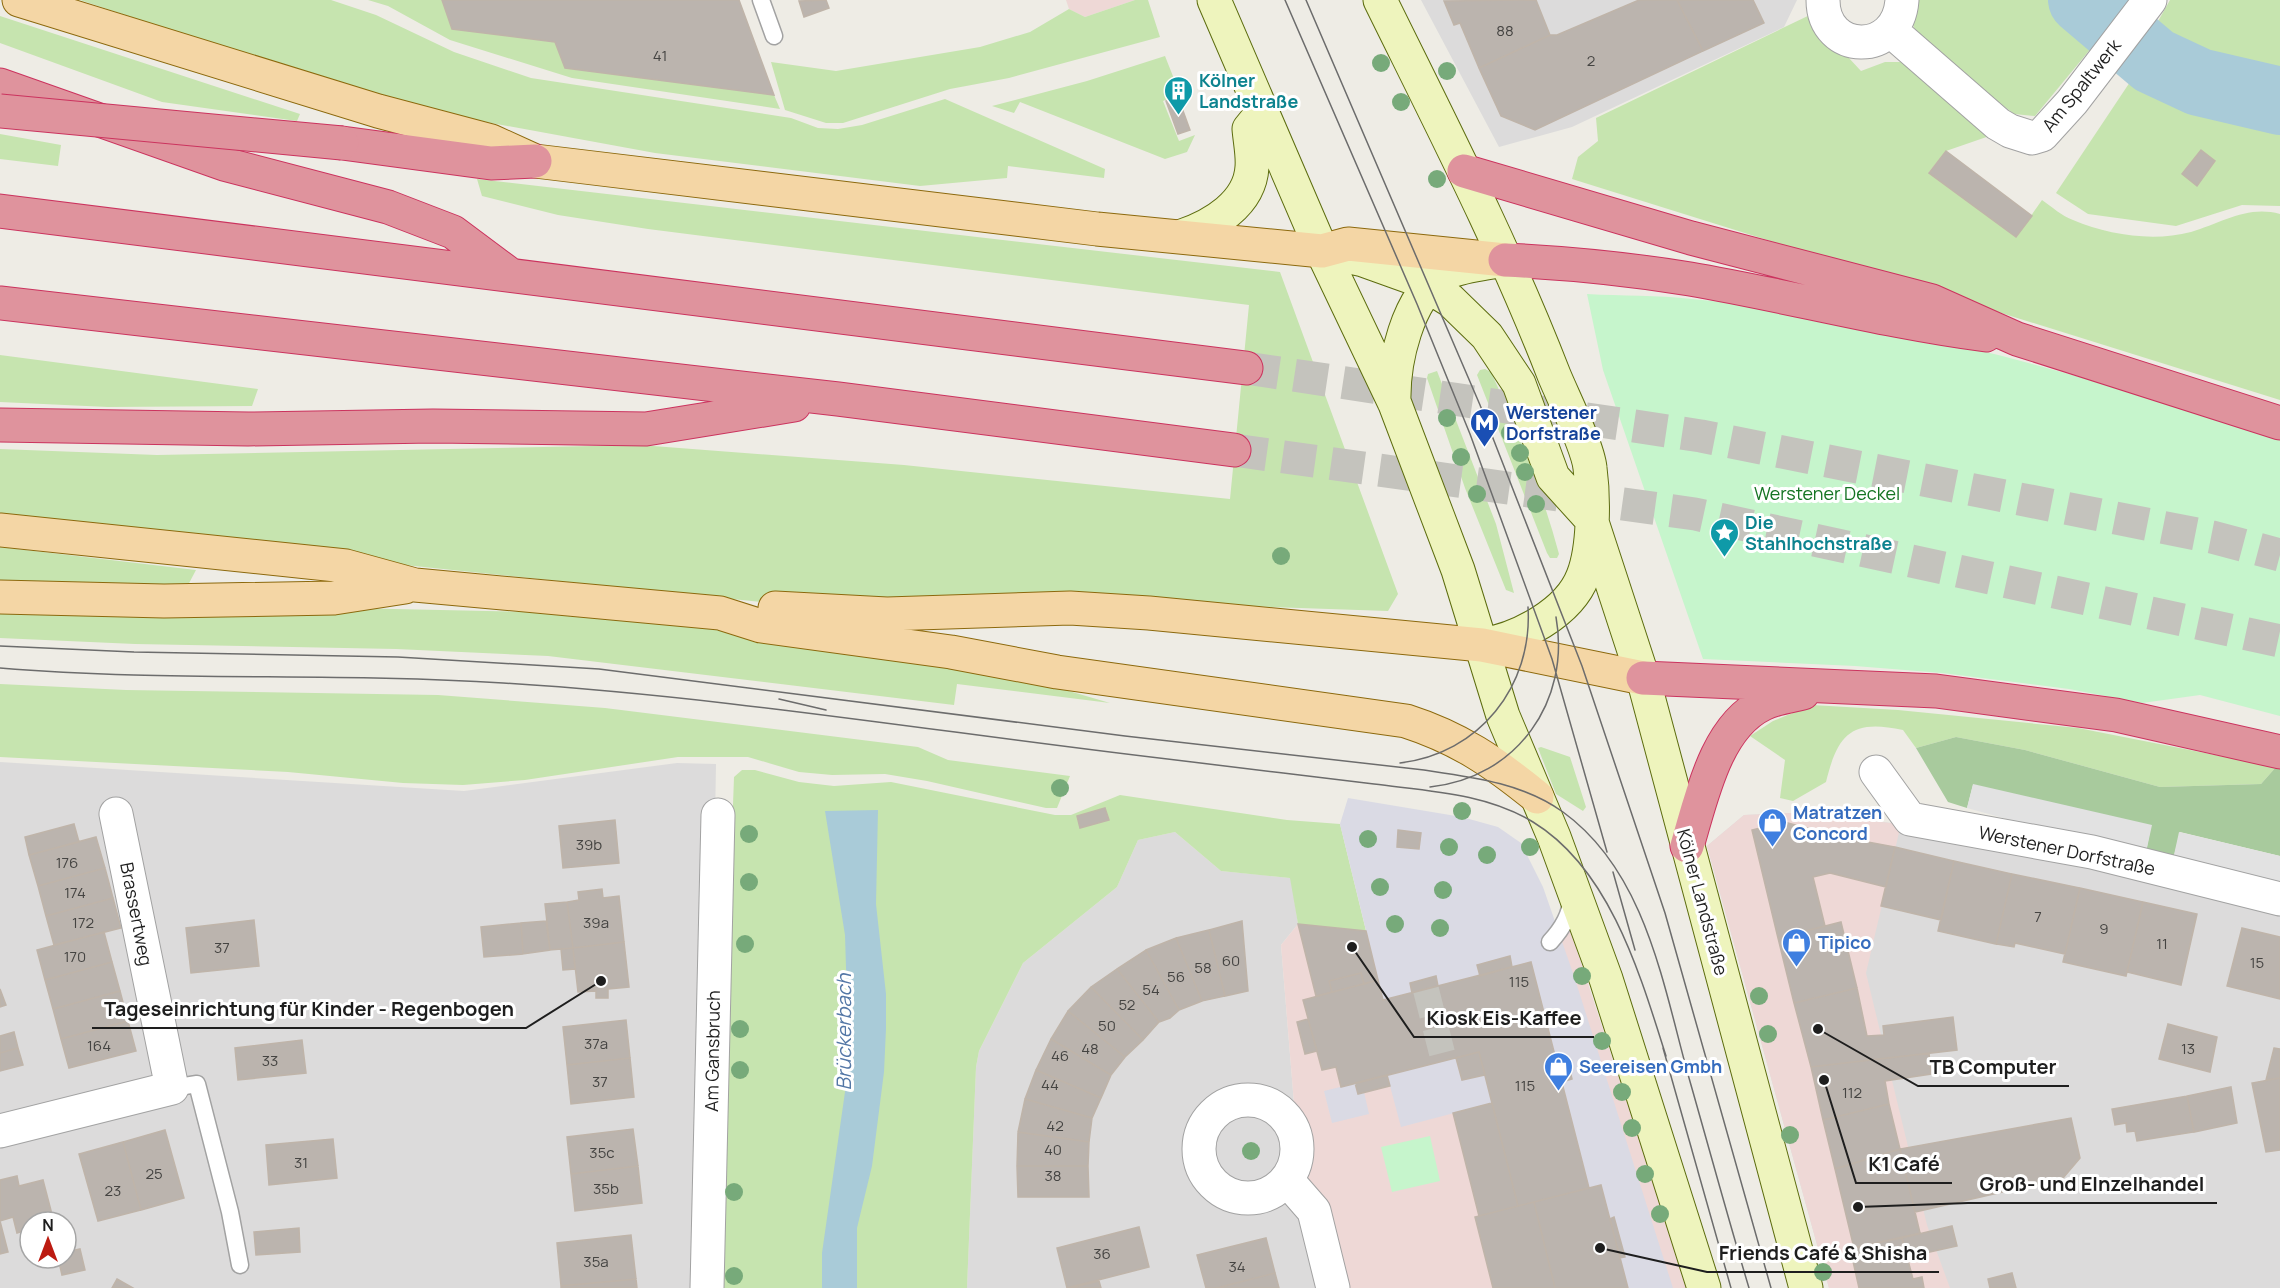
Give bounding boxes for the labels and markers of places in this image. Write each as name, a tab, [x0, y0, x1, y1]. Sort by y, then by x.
place label: Kölner Landstraße	[1199, 68, 1298, 113]
building icon: Kölner Landstraße	[1162, 74, 1194, 116]
place label: Werstener Dorfstraße	[1506, 400, 1601, 445]
metro station icon: Werstener Dorfstraße	[1469, 406, 1501, 448]
place label: Die Stahlhochstraße	[1745, 510, 1893, 555]
place icon: Die Stahlhochstraße	[1708, 516, 1740, 558]
place label: Matratzen Concord	[1793, 800, 1882, 845]
shop icon: Matratzen Concord	[1756, 806, 1788, 848]
shop icon: Tipico	[1781, 926, 1813, 968]
place label: Tipico	[1818, 930, 1871, 954]
callout: Tageseinrichtung für Kinder - Regenbogen	[92, 990, 526, 1028]
callout: Kiosk Eis-Kaffee	[1414, 999, 1594, 1037]
callout: TB Computer	[1918, 1048, 2069, 1086]
shop icon: Seereisen Gmbh	[1542, 1050, 1574, 1092]
place label: Seereisen Gmbh	[1579, 1054, 1722, 1078]
callout: K1 Café	[1856, 1145, 1952, 1183]
callout: Groß- und EInzelhandel	[1968, 1165, 2217, 1203]
callout: Friends Café & Shisha	[1707, 1234, 1939, 1272]

